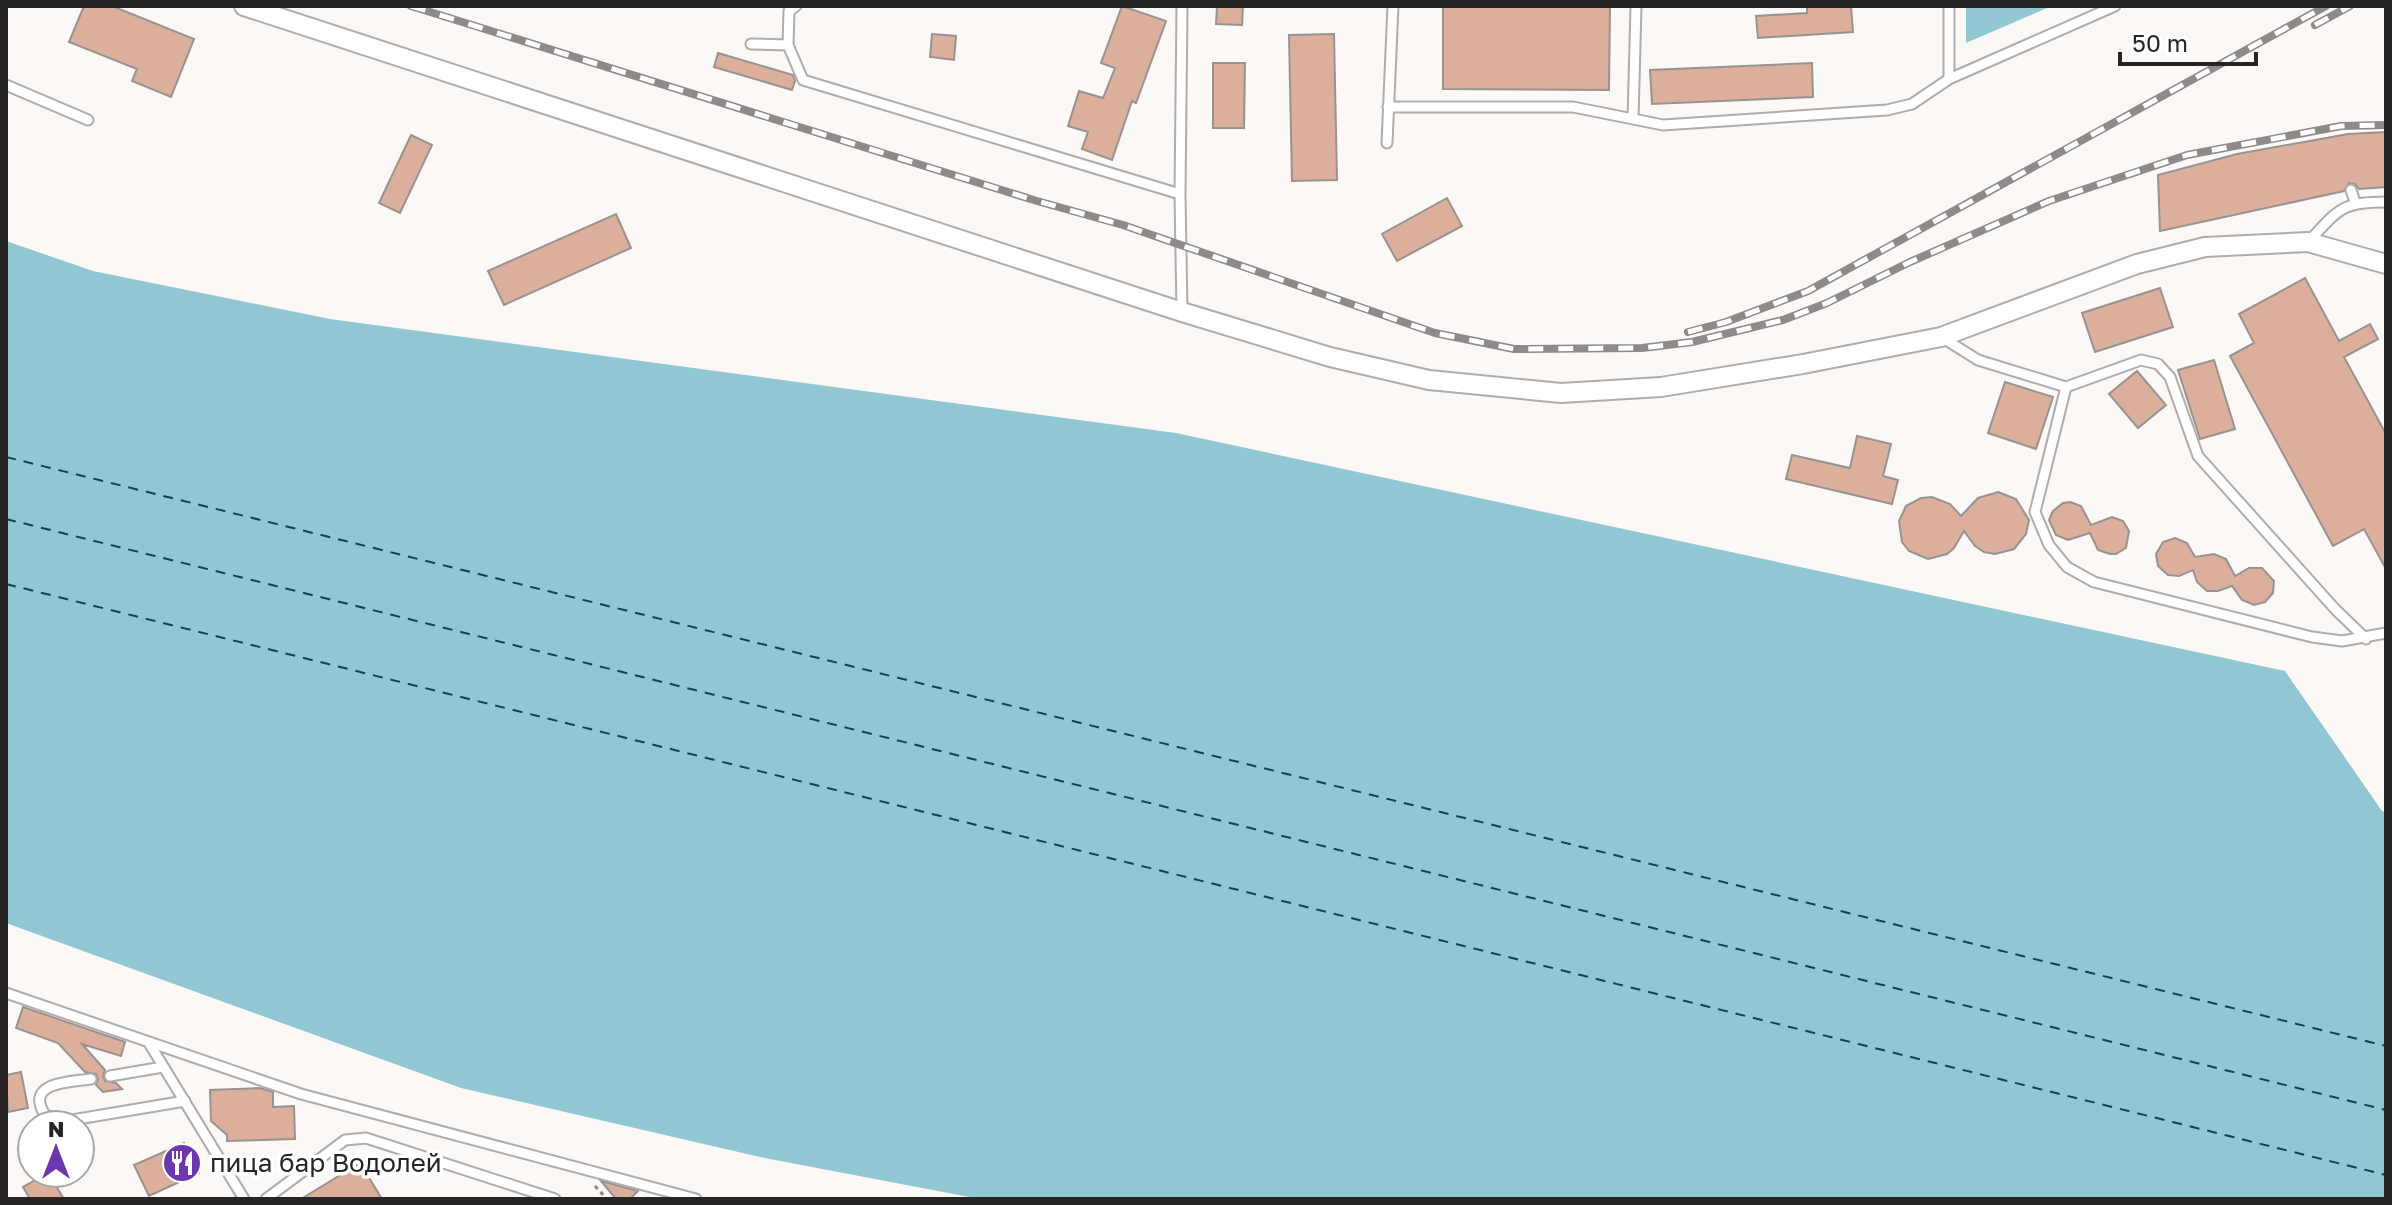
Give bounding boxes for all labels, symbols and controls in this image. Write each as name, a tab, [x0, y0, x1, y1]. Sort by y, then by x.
scale bar	[2120, 16, 2256, 66]
text: 50 m	[2132, 28, 2188, 57]
north arrow	[16, 1109, 96, 1189]
text: N	[48, 1115, 64, 1142]
restaurant icon: пица бар Водолей	[161, 1142, 203, 1184]
place label: пица бар Водолей	[210, 1147, 442, 1178]

